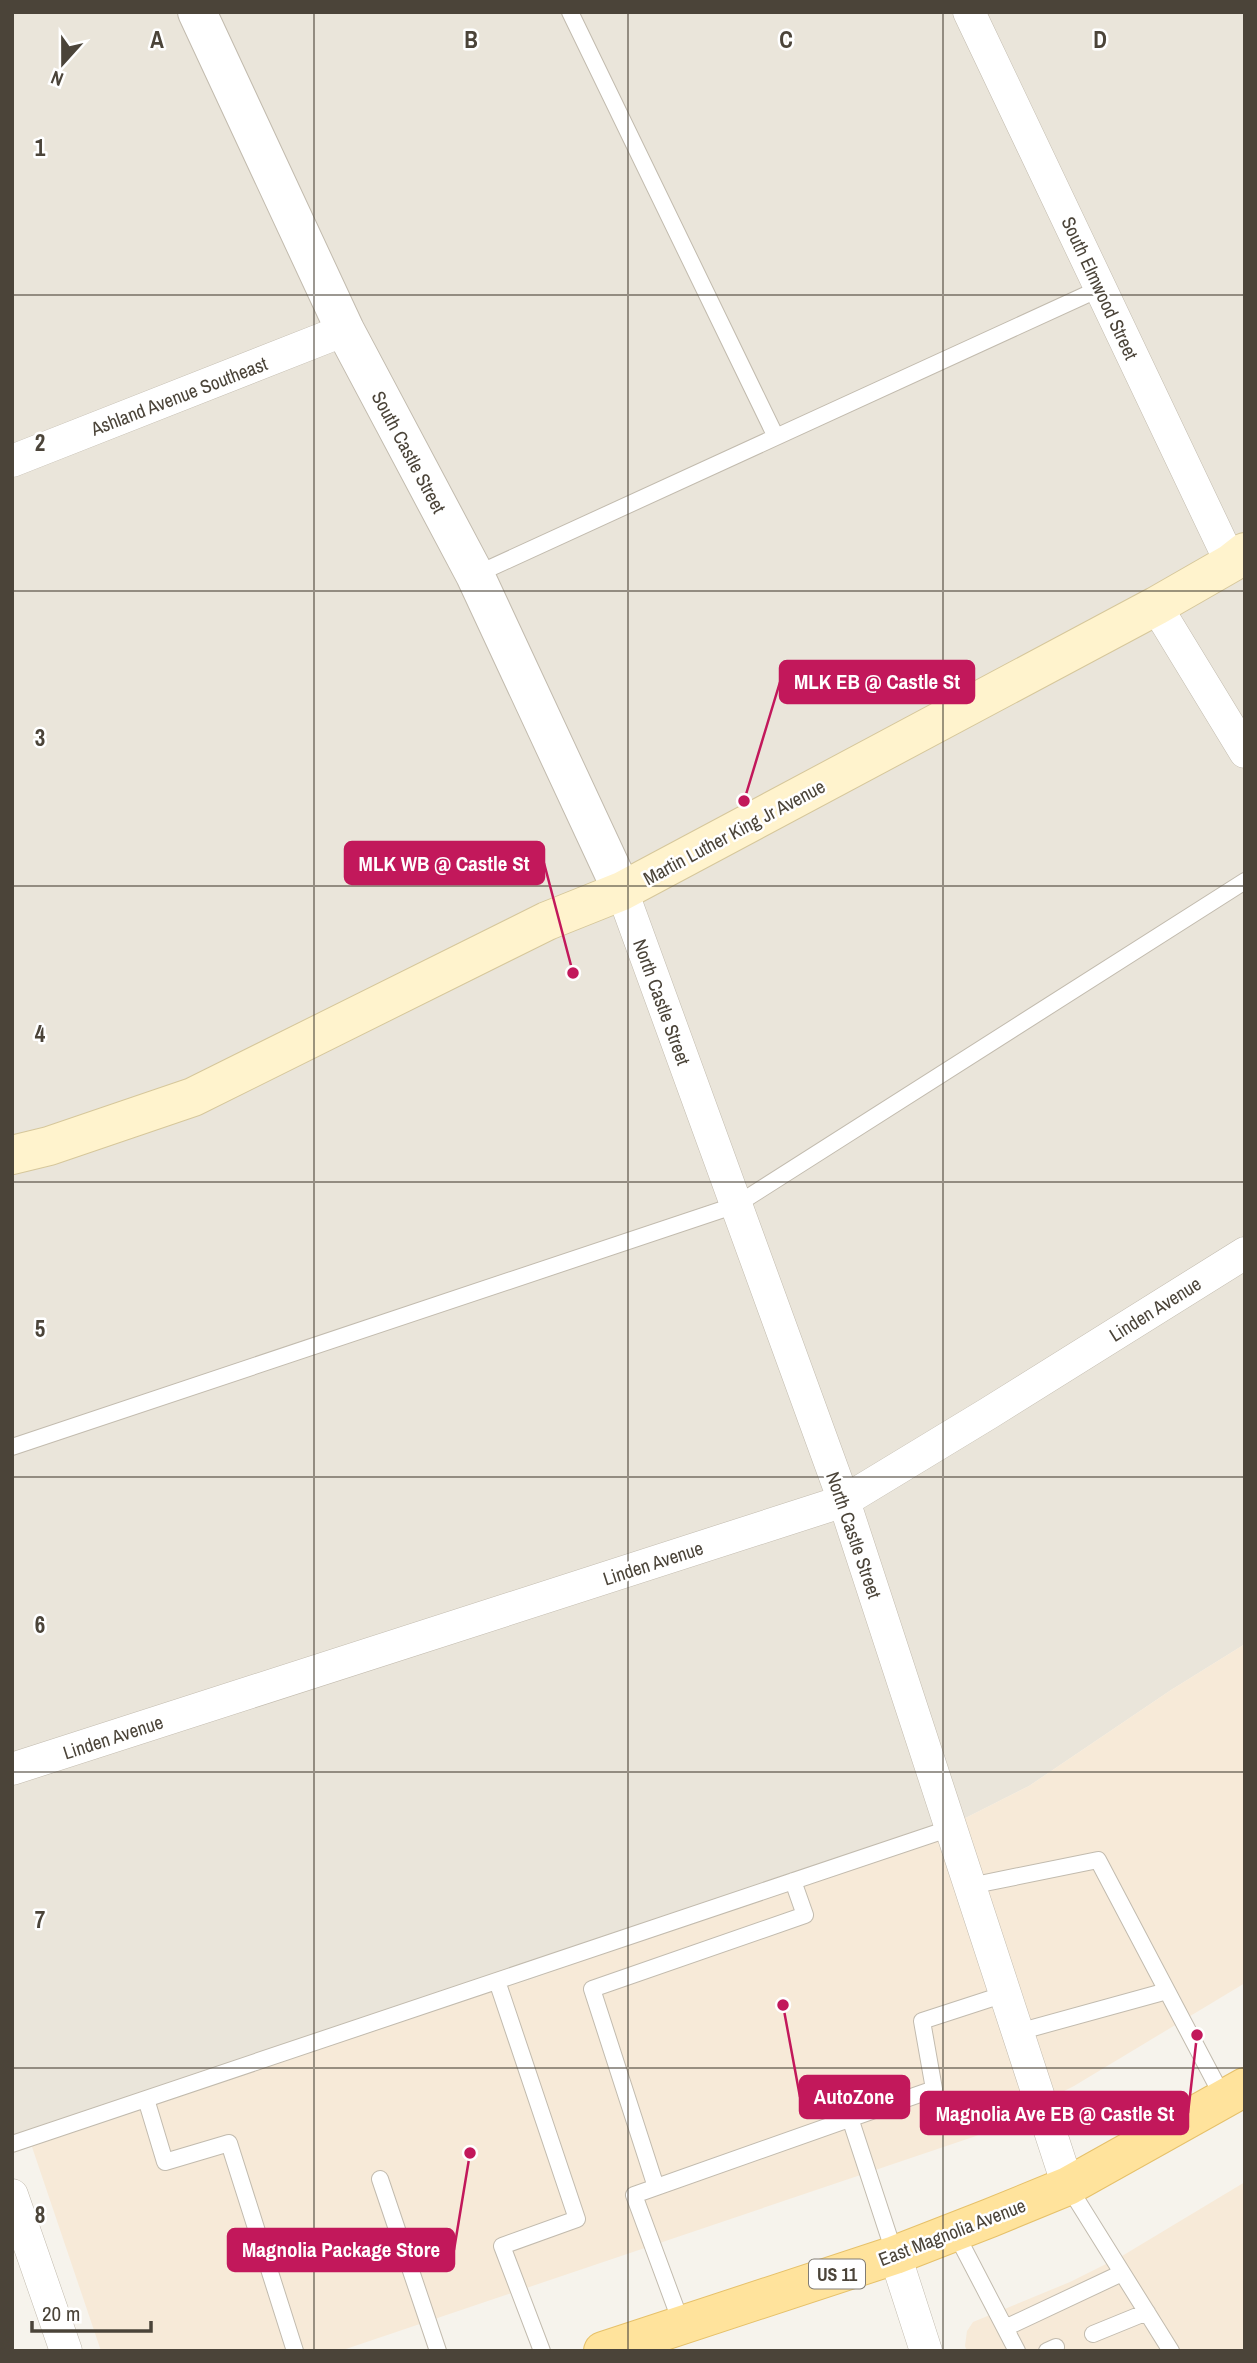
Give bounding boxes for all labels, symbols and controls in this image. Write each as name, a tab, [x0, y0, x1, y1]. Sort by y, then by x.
text: A	[150, 24, 164, 55]
text: B	[464, 24, 478, 55]
text: C	[779, 24, 793, 55]
text: D	[1093, 24, 1107, 55]
north arrow	[28, 28, 98, 98]
text: N	[47, 65, 67, 93]
text: 1	[35, 132, 46, 163]
street label: South Elmwood Street	[1055, 212, 1145, 364]
street label: Ashland Avenue Southeast	[86, 350, 271, 442]
street label: South Castle Street	[366, 386, 453, 518]
text: 2	[35, 427, 45, 458]
callout: MLK EB @ Castle St	[780, 661, 974, 703]
text: MLK EB @ Castle St	[794, 667, 960, 696]
text: 3	[35, 722, 45, 753]
street label: Martin Luther King Jr Avenue	[639, 773, 829, 891]
callout: MLK WB @ Castle St	[345, 842, 544, 884]
text: MLK WB @ Castle St	[359, 849, 530, 878]
street label: North Castle Street	[627, 935, 697, 1069]
text: 4	[35, 1018, 46, 1049]
street label: Linden Avenue	[1104, 1270, 1206, 1348]
text: 5	[35, 1313, 45, 1344]
street label: North Castle Street	[820, 1468, 888, 1602]
street label: Linden Avenue	[600, 1535, 706, 1591]
text: 6	[35, 1609, 45, 1640]
street label: Linden Avenue	[60, 1709, 166, 1765]
text: 7	[35, 1904, 45, 1935]
callout: AutoZone	[800, 2076, 909, 2118]
text: AutoZone	[814, 2082, 894, 2111]
callout: Magnolia Ave EB @ Castle St	[921, 2092, 1188, 2134]
text: Magnolia Ave EB @ Castle St	[936, 2099, 1175, 2128]
street label: East Magnolia Avenue	[875, 2192, 1029, 2272]
text: 8	[35, 2199, 45, 2230]
callout: Magnolia Package Store	[228, 2229, 454, 2271]
text: Magnolia Package Store	[242, 2235, 440, 2264]
road number: US 11	[809, 2260, 865, 2288]
scale bar	[32, 2290, 150, 2334]
text: 20 m	[42, 2299, 80, 2328]

